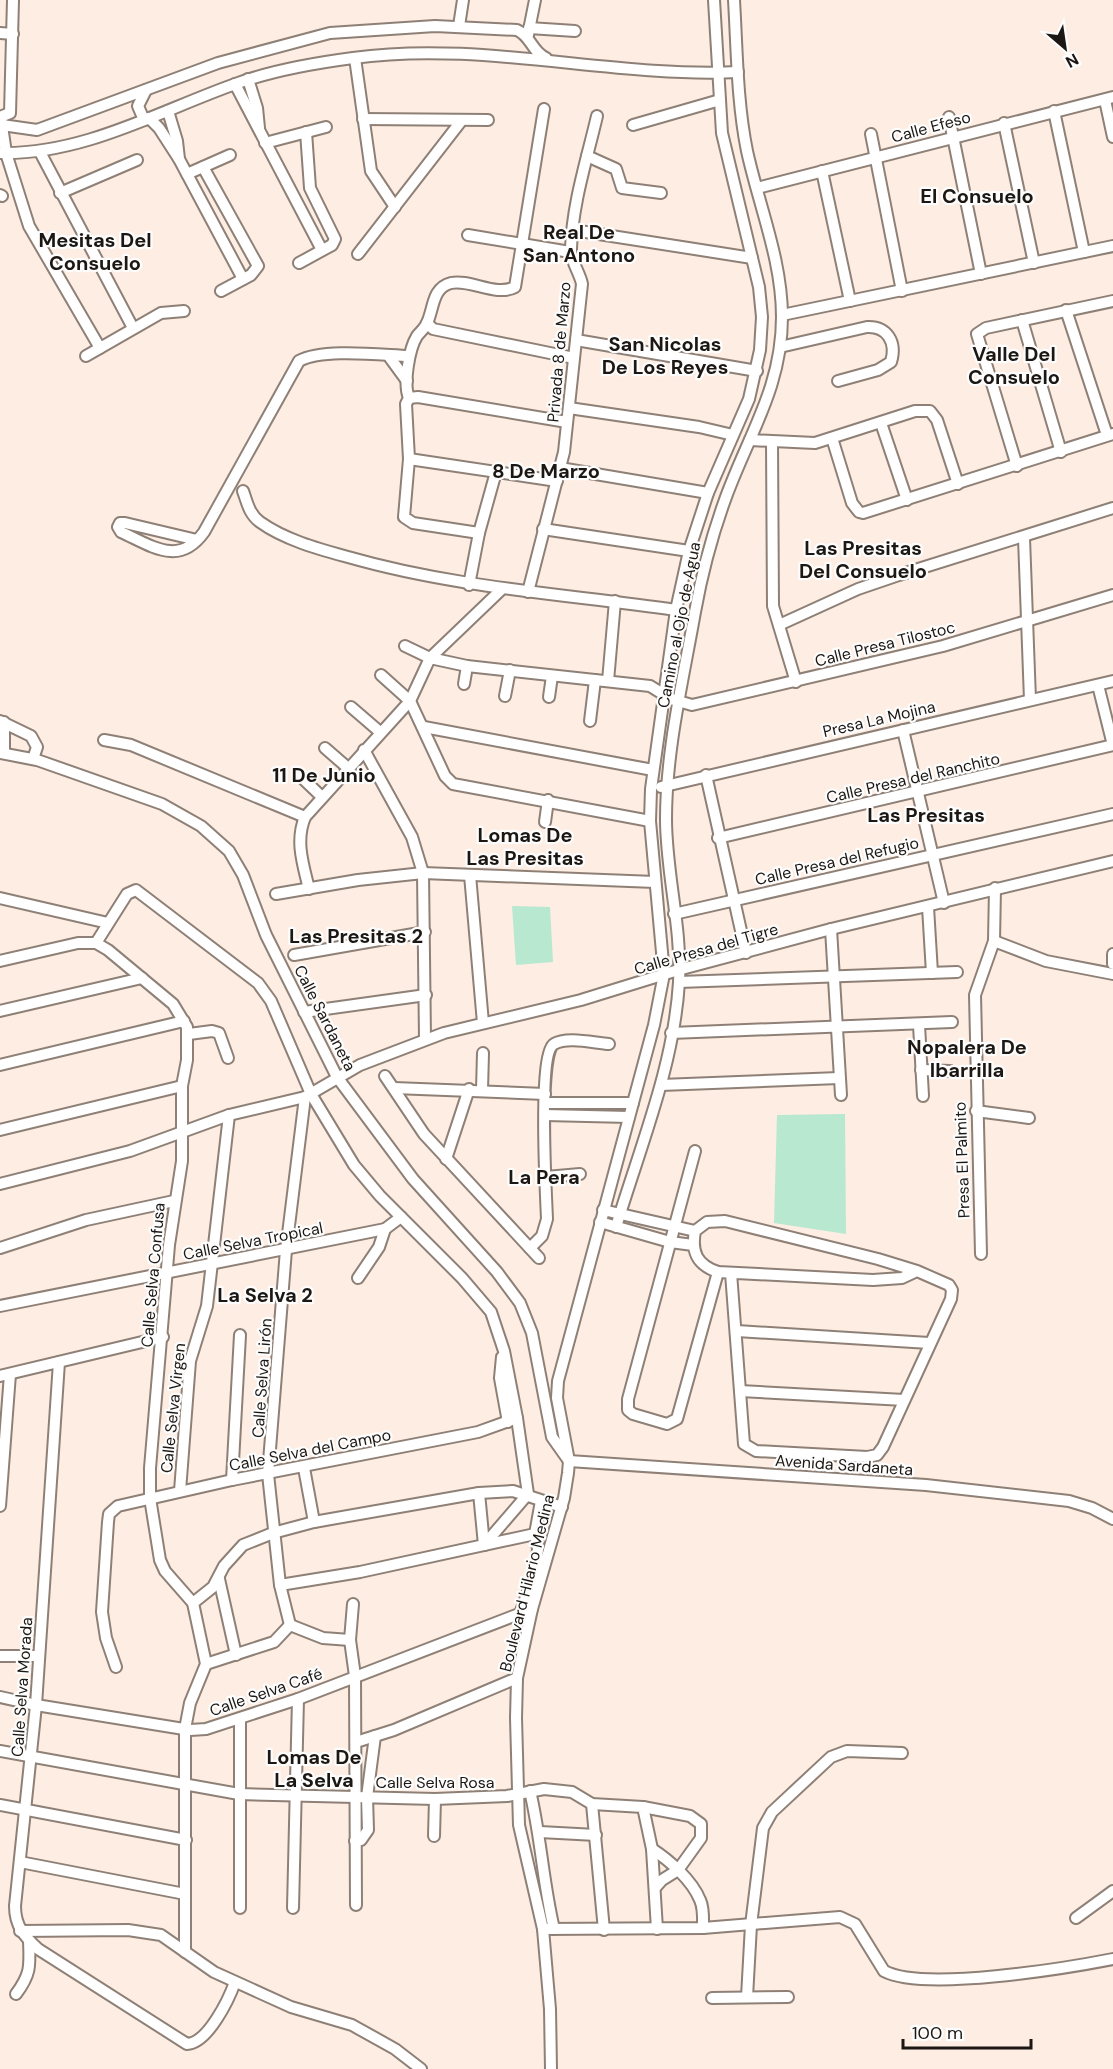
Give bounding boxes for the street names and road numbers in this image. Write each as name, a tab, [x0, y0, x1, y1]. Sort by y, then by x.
street label: Calle Efeso	[889, 106, 973, 148]
street label: Privada 8 de Marzo	[542, 281, 576, 423]
street label: Camino al Ojo de Agua	[653, 540, 705, 710]
street label: Calle Presa Tilostoc	[813, 616, 957, 672]
street label: Presa La Mojina	[821, 696, 937, 742]
street label: Calle Presa del Ranchito	[824, 748, 1002, 808]
street label: Calle Presa del Refugio	[753, 832, 921, 890]
street label: Calle Presa del Tigre	[631, 918, 781, 980]
street label: Calle Sardaneta	[289, 962, 361, 1074]
street label: Presa El Palmito	[949, 1101, 975, 1219]
street label: Calle Selva Confusa	[136, 1202, 170, 1348]
street label: Calle Selva Tropical	[181, 1217, 325, 1265]
street label: Calle Selva Lirón	[247, 1317, 277, 1439]
street label: Calle Selva Virgen	[156, 1342, 190, 1474]
street label: Calle Selva del Campo	[227, 1424, 393, 1476]
street label: Avenida Sardaneta	[774, 1450, 914, 1480]
street label: Boulevard Hilario Medina	[495, 1492, 559, 1674]
street label: Calle Selva Morada	[7, 1616, 37, 1758]
street label: Calle Selva Café	[207, 1663, 325, 1721]
street label: Calle Selva Rosa	[376, 1772, 494, 1793]

